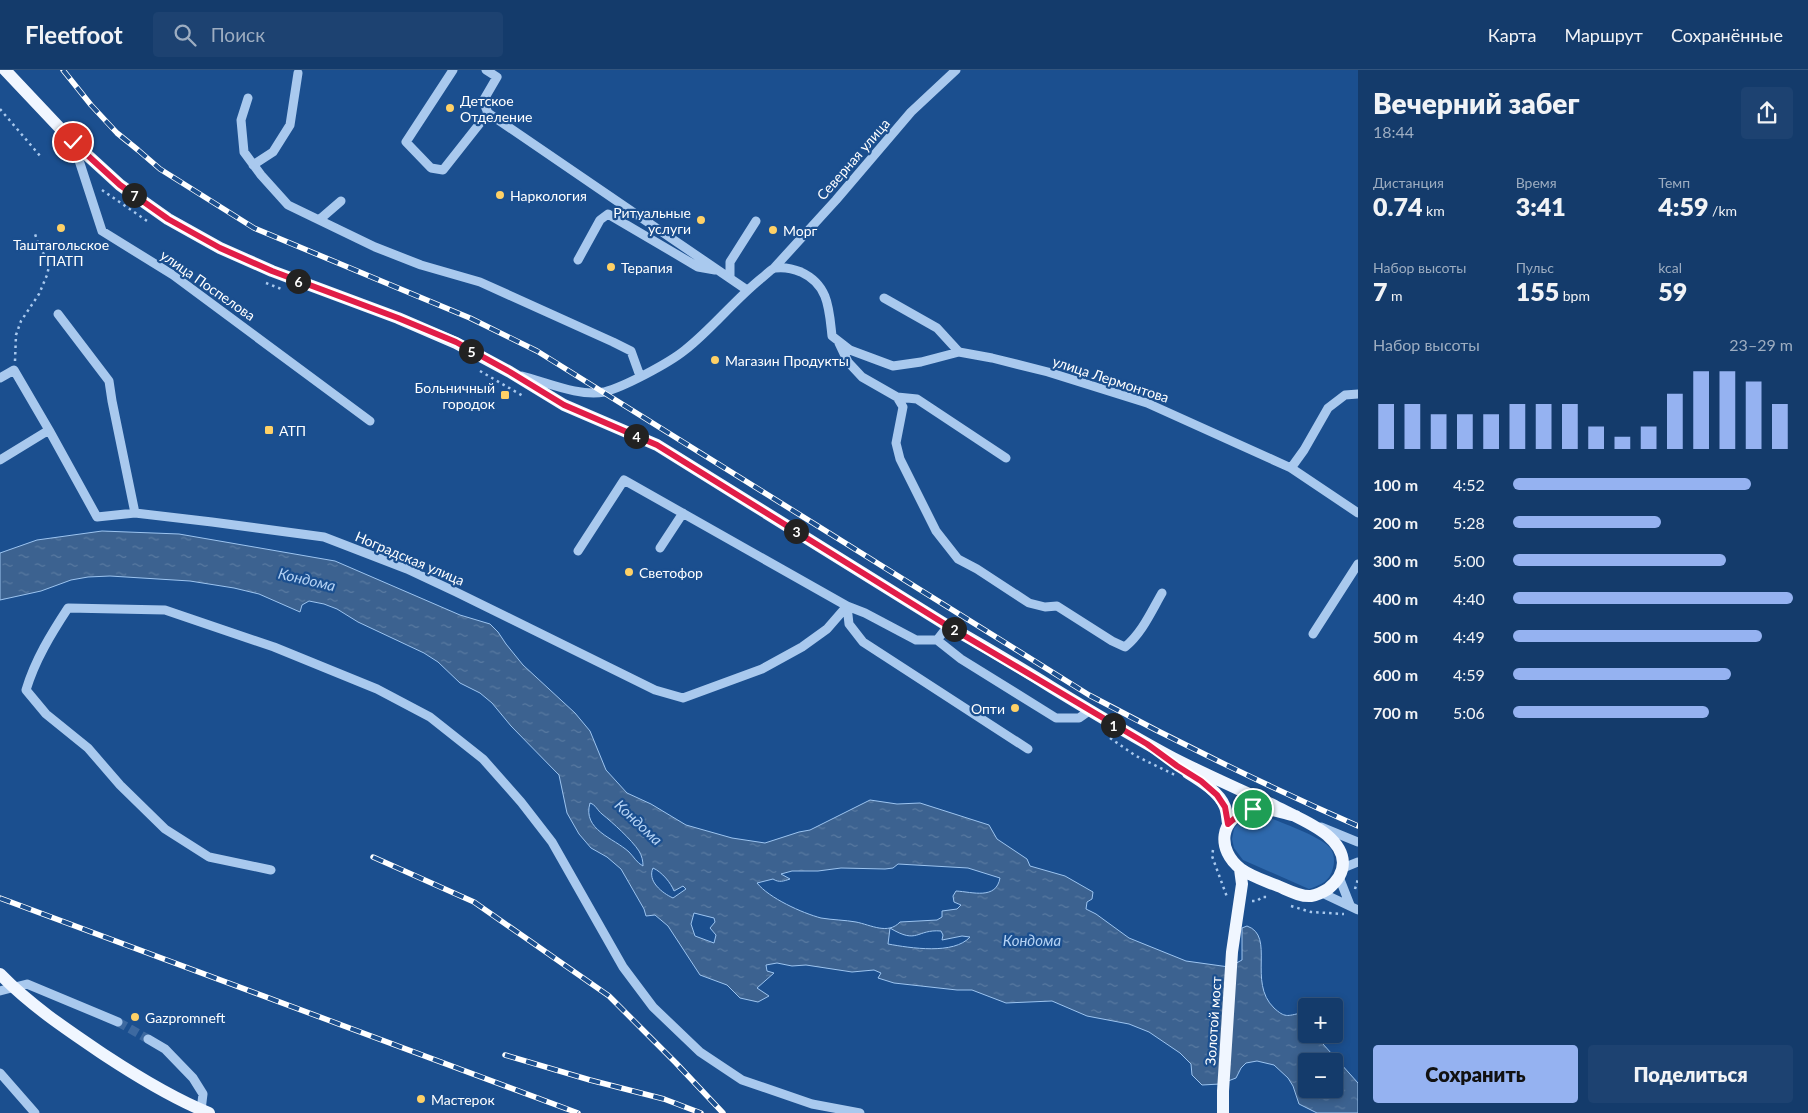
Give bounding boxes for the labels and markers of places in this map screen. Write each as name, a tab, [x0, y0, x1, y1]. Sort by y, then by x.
place label: Детское Отделение	[460, 92, 532, 125]
marker: Детское Отделение	[444, 102, 456, 114]
pin	[52, 121, 94, 163]
pin: 7	[122, 182, 146, 208]
place label: Наркология	[510, 187, 587, 204]
marker: Наркология	[494, 189, 506, 201]
place label: Ритуальные услуги	[613, 204, 691, 237]
marker: Ритуальные услуги	[695, 214, 707, 226]
marker: Таштагольское ГПАТП	[55, 222, 67, 234]
place label: Морг	[783, 222, 818, 239]
marker: Морг	[767, 224, 779, 236]
place label: Таштагольское ГПАТП	[13, 236, 109, 269]
place label: Терапия	[621, 259, 673, 276]
marker: Терапия	[605, 261, 617, 273]
pin: 6	[286, 268, 310, 294]
pin: 5	[458, 338, 484, 364]
place label: Магазин Продукты	[725, 352, 849, 369]
marker: Магазин Продукты	[709, 354, 721, 366]
place label: Больничный городок	[415, 379, 496, 412]
marker: Больничный городок	[499, 389, 511, 401]
place label: АТП	[279, 422, 306, 439]
marker: АТП	[263, 424, 275, 436]
pin: 4	[624, 424, 648, 448]
pin: 3	[784, 518, 808, 544]
place label: Светофор	[639, 564, 703, 581]
marker: Светофор	[623, 566, 635, 578]
pin: 2	[942, 616, 966, 642]
place label: Опти	[971, 700, 1005, 717]
marker: Опти	[1009, 702, 1021, 714]
pin: 1	[1100, 712, 1126, 738]
pin	[1232, 788, 1274, 830]
place label: Gazpromneft	[145, 1009, 226, 1026]
marker: Gazpromneft	[129, 1011, 141, 1023]
place label: Мастерок	[431, 1091, 495, 1108]
marker: Мастерок	[415, 1093, 427, 1105]

